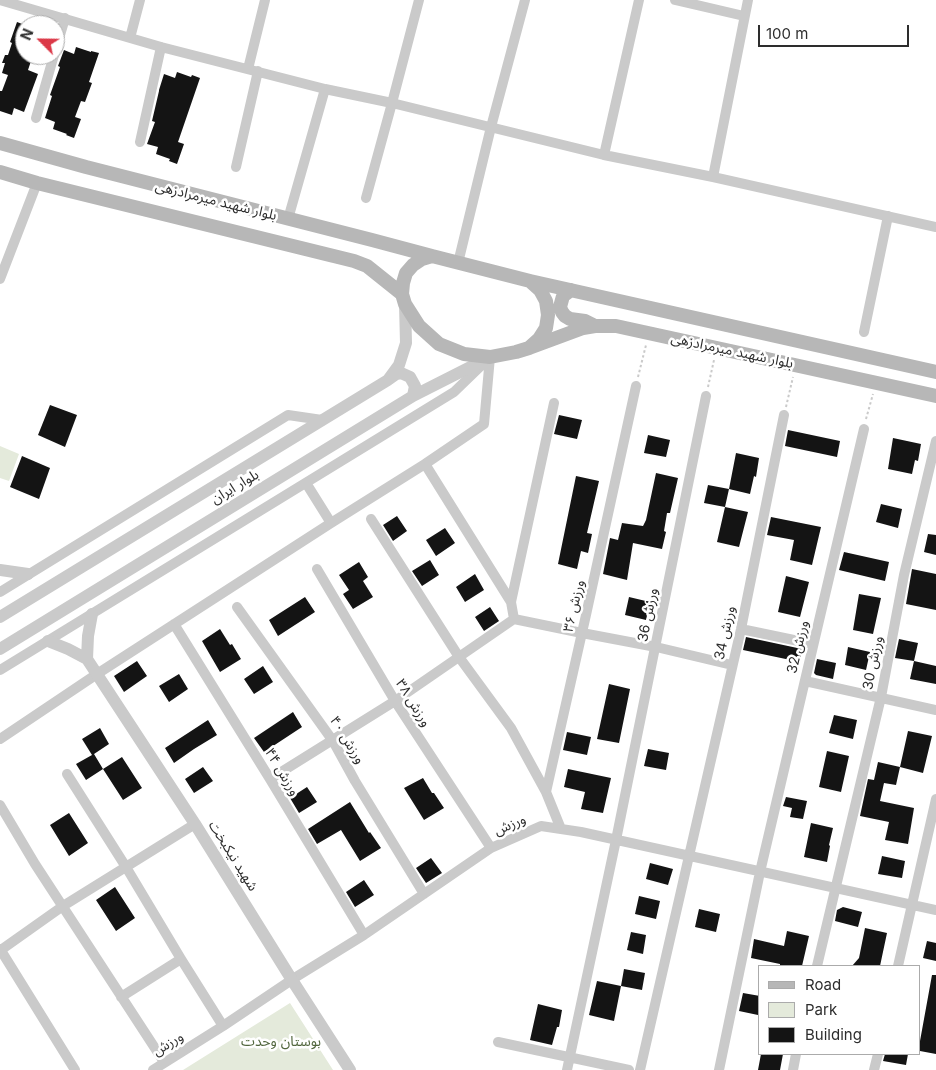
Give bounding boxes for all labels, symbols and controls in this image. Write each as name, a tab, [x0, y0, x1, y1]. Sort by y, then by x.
north arrow	[15, 15, 65, 65]
scale bar	[761, 15, 912, 47]
text: 100 m	[766, 24, 808, 43]
text: N	[17, 26, 37, 43]
street label: بلوار شهید میرمرادزهی	[153, 178, 279, 224]
street label: بلوار شهید میرمرادزهی	[669, 330, 795, 372]
street label: بلوار ایران	[208, 466, 262, 508]
street label: ورزش ۳۶	[560, 578, 588, 634]
street label: ورزش 36	[635, 587, 661, 643]
street label: ورزش 34	[711, 605, 739, 661]
street label: ورزش 32	[784, 619, 812, 675]
street label: ورزش 30	[860, 635, 886, 691]
street label: ورزش ۳۸	[392, 676, 434, 730]
street label: ورزش ۴۰	[326, 713, 368, 767]
street label: ورزش ۴۴	[261, 745, 303, 799]
street label: ورزش	[491, 811, 529, 839]
street label: شهید نیکبخت	[205, 818, 261, 894]
legend	[758, 965, 921, 1055]
text: Road	[805, 975, 841, 994]
text: Park	[805, 1000, 837, 1019]
text: Building	[805, 1025, 862, 1044]
street label: ورزش	[150, 1028, 186, 1060]
park label: بوستان وحدت	[241, 1034, 321, 1050]

